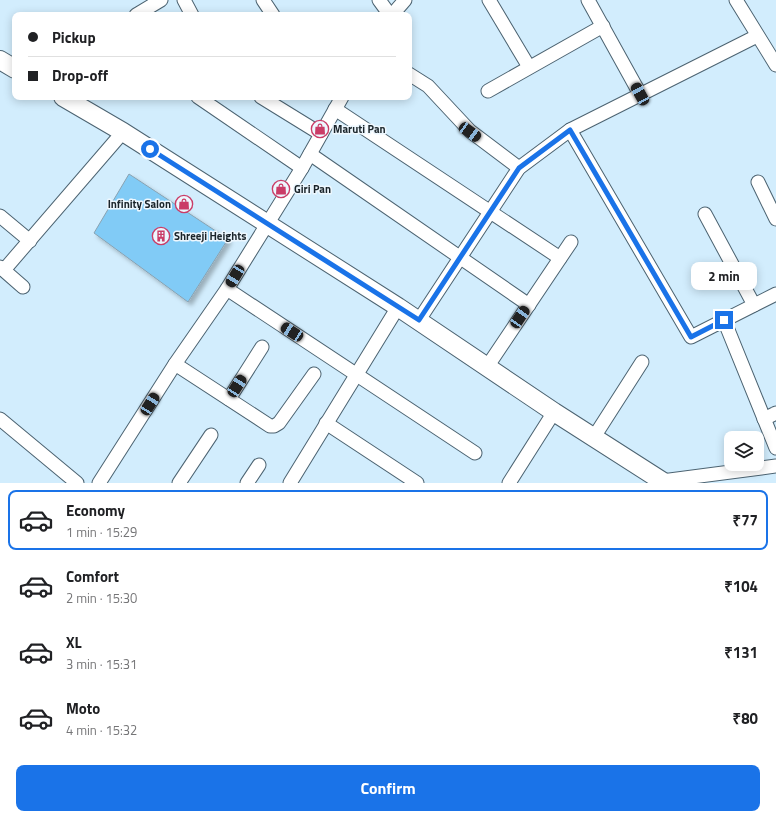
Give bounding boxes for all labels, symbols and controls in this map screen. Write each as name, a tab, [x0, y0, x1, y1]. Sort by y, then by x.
text: Pickup	[52, 26, 96, 49]
text: Drop-off	[52, 64, 108, 87]
car	[629, 81, 651, 107]
shop icon: Maruti Pan	[310, 119, 330, 139]
car	[457, 120, 483, 144]
place label: Maruti Pan	[333, 121, 386, 137]
route start	[141, 140, 159, 158]
shop icon: Giri Pan	[271, 179, 291, 199]
place label: Giri Pan	[294, 181, 331, 197]
shop icon: Infinity Salon	[174, 194, 194, 214]
place label: Infinity Salon	[108, 196, 171, 212]
building icon: Shreeji Heights	[151, 226, 171, 246]
place label: Shreeji Heights	[174, 228, 246, 244]
callout: 2 min	[691, 262, 757, 290]
car	[224, 263, 246, 289]
text: 2 min	[708, 266, 740, 286]
car	[508, 304, 532, 330]
route end	[715, 311, 733, 329]
car	[279, 320, 305, 344]
car	[225, 373, 249, 399]
car	[139, 391, 161, 417]
map controls	[724, 431, 764, 471]
button: layers	[724, 431, 764, 471]
text: Economy	[66, 499, 125, 522]
icon: car	[18, 502, 54, 538]
text: ₹77	[733, 509, 758, 532]
text: 1 min · 15:29	[66, 522, 137, 542]
text: Comfort	[66, 565, 119, 588]
icon: car	[18, 568, 54, 604]
text: ₹104	[724, 575, 758, 598]
text: 2 min · 15:30	[66, 588, 137, 608]
text: XL	[66, 631, 82, 654]
icon: car	[18, 634, 54, 670]
text: ₹131	[724, 641, 758, 664]
text: 3 min · 15:31	[66, 654, 137, 674]
text: Moto	[66, 697, 100, 720]
icon: car	[18, 700, 54, 736]
text: ₹80	[733, 707, 758, 730]
text: 4 min · 15:32	[66, 720, 137, 740]
button: Confirm	[16, 765, 760, 811]

